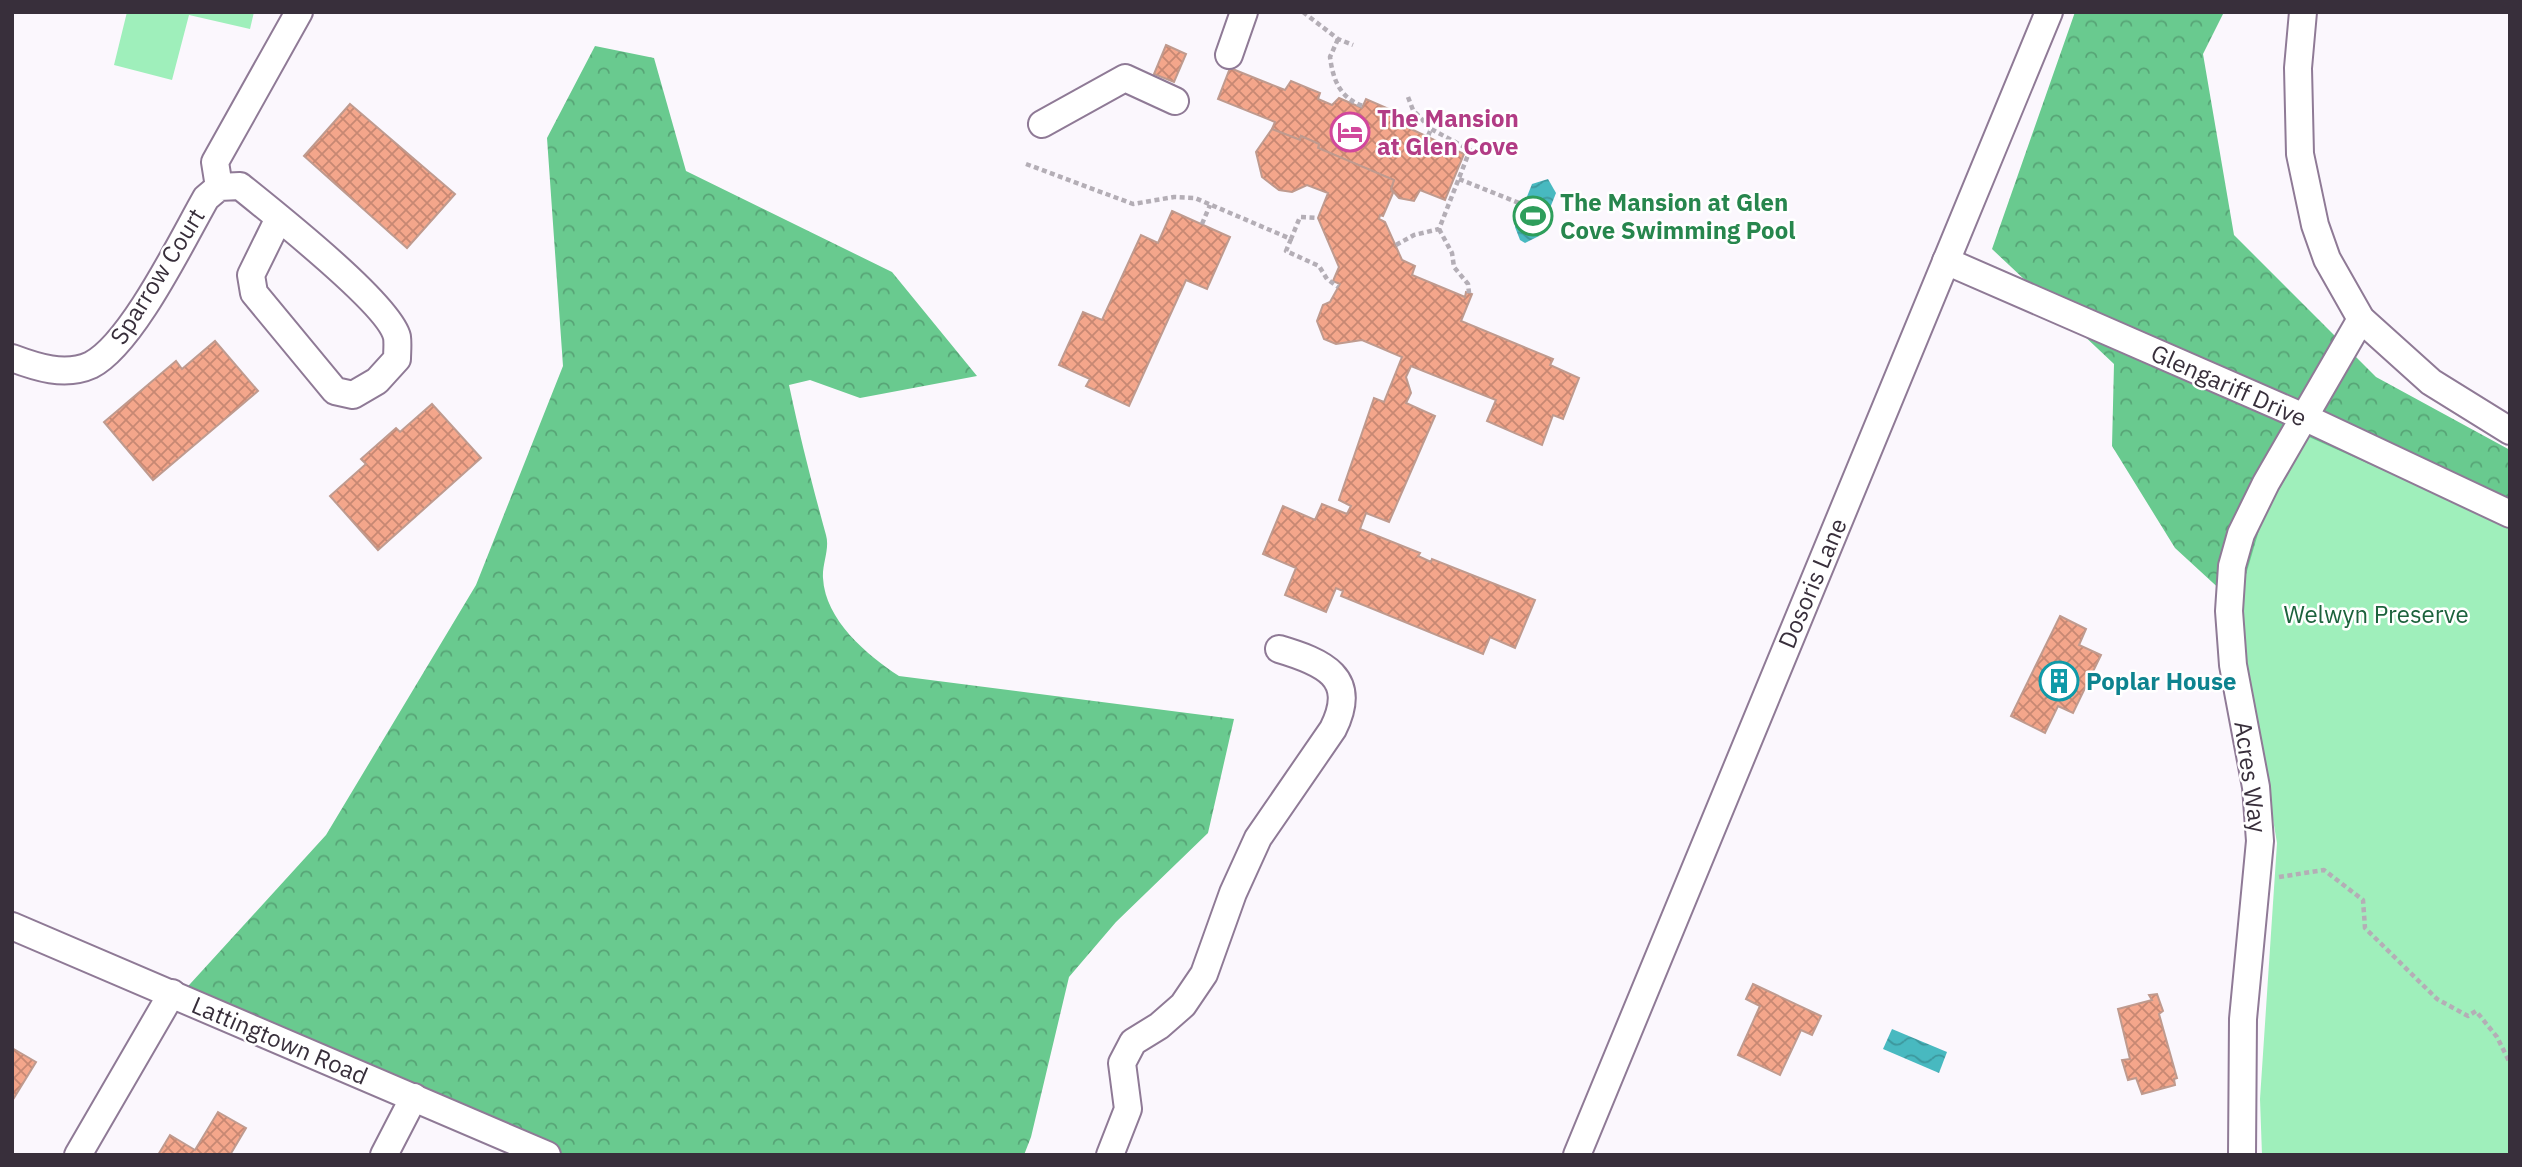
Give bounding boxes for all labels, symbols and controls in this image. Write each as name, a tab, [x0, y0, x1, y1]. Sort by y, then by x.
place label: The Mansion at Glen Cove	[1377, 102, 1519, 162]
hotel icon: The Mansion at Glen Cove	[1329, 111, 1371, 153]
place label: The Mansion at Glen Cove Swimming Pool	[1560, 186, 1795, 246]
sports icon: The Mansion at Glen Cove Swimming Pool	[1512, 195, 1554, 237]
street label: Sparrow Court	[102, 202, 212, 350]
street label: Glengariff Drive	[2146, 336, 2312, 434]
street label: Dosoris Lane	[1770, 513, 1854, 653]
park label: Welwyn Preserve	[2283, 598, 2469, 630]
building icon: Poplar House	[2038, 660, 2080, 702]
place label: Poplar House	[2086, 665, 2236, 697]
street label: Acres Way	[2227, 719, 2275, 835]
street label: Lattingtown Road	[187, 988, 373, 1092]

